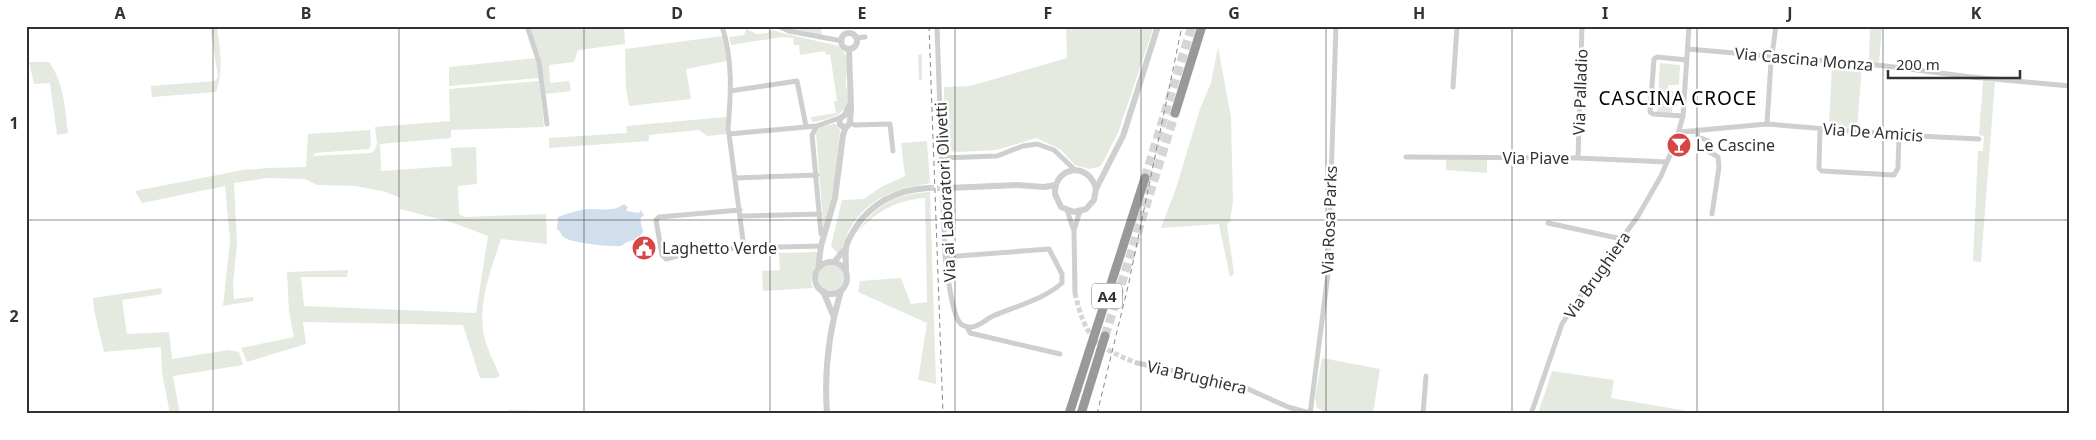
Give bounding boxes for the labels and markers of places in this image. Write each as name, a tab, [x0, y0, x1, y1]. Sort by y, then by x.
bar icon: Le Cascine	[1666, 132, 1692, 158]
place label: Le Cascine	[1696, 134, 1775, 156]
public building icon: Laghetto Verde	[631, 235, 657, 261]
place label: Laghetto Verde	[662, 237, 777, 259]

